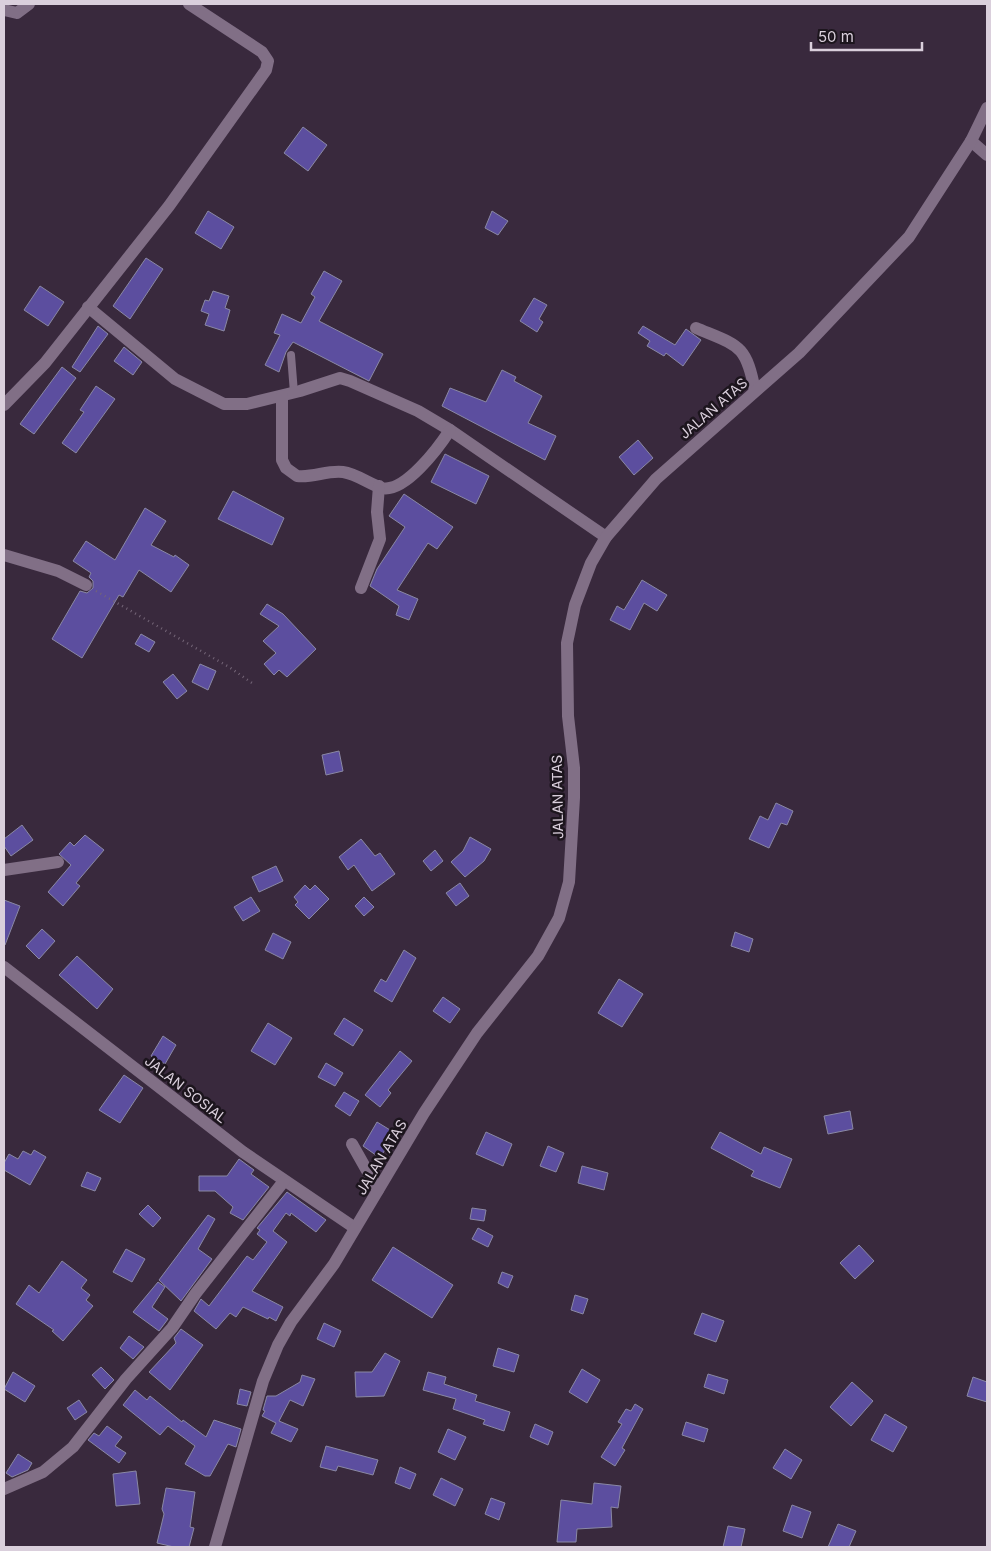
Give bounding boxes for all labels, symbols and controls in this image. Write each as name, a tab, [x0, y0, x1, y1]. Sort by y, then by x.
scale bar	[811, 20, 922, 52]
text: 50 m	[818, 27, 854, 46]
street label: JALAN ATAS	[676, 374, 750, 442]
street label: JALAN ATAS	[548, 755, 566, 839]
street label: JALAN SOSIAL	[142, 1052, 230, 1126]
street label: JALAN ATAS	[352, 1116, 410, 1198]

